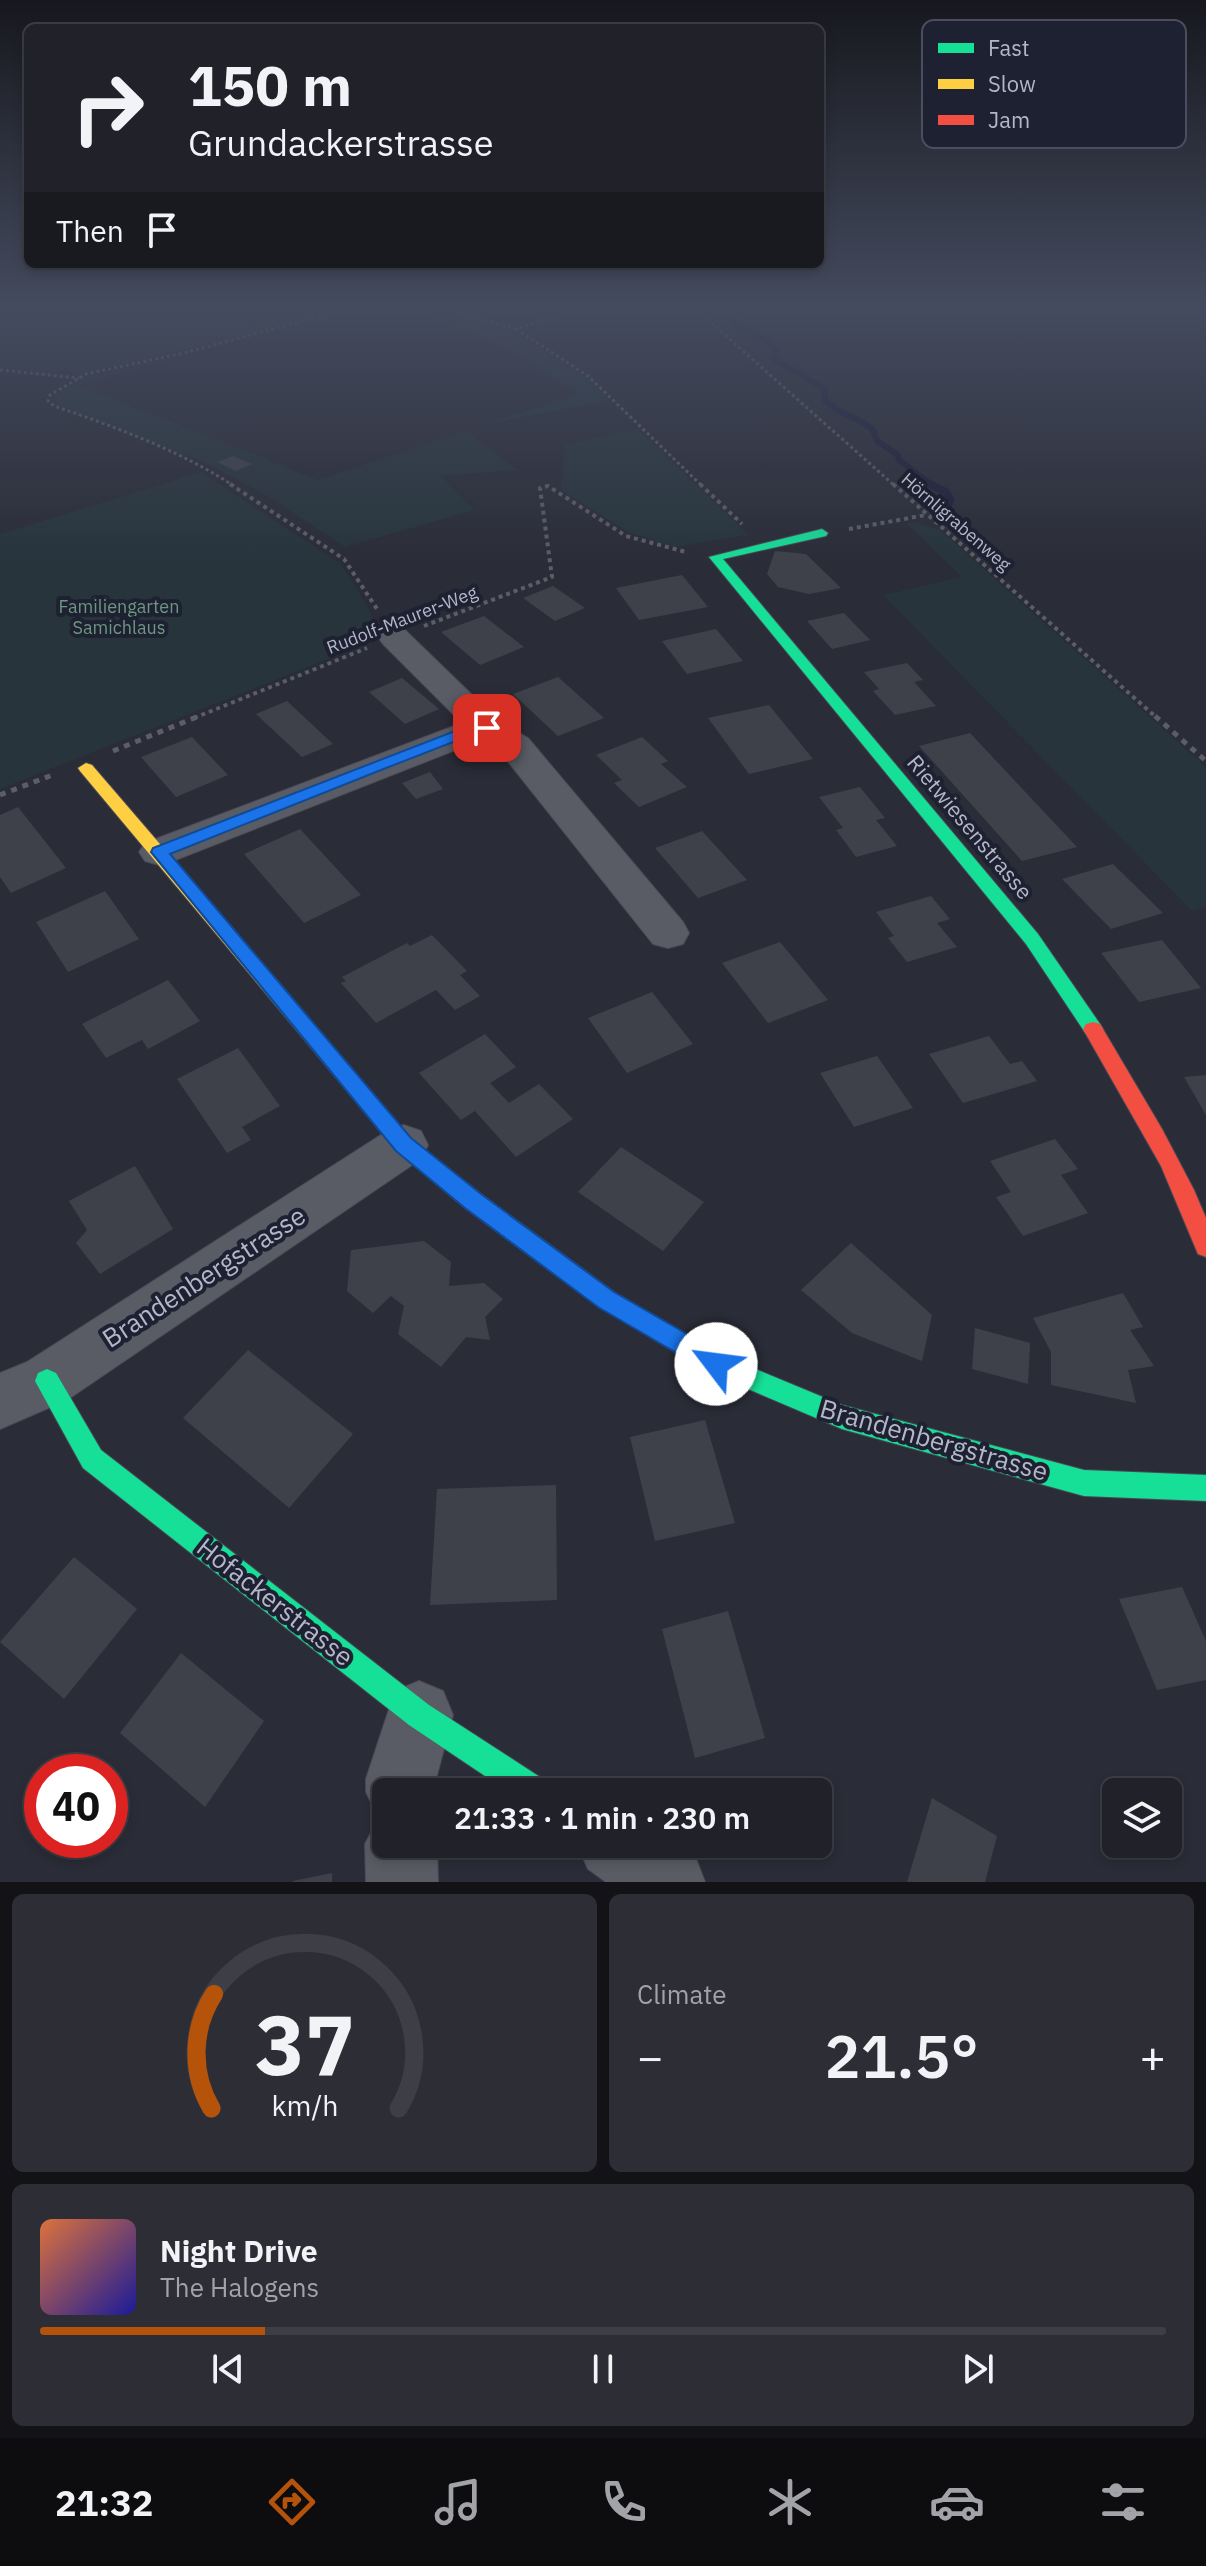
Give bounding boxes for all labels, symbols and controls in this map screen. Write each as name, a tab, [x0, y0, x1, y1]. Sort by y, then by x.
legend	[922, 20, 1186, 148]
text: Fast	[988, 33, 1029, 62]
text: 150 m	[188, 49, 352, 121]
icon: right	[56, 56, 160, 160]
text: Slow	[988, 69, 1036, 98]
text: Jam	[988, 105, 1030, 134]
text: Grundackerstrasse	[188, 119, 494, 166]
icon: arrive	[140, 208, 184, 252]
text: Then	[56, 211, 124, 250]
street label: Hörnligrabenweg	[897, 468, 1016, 576]
street label: Rudolf-Maurer-Weg	[323, 580, 481, 659]
park label: Familiengarten Samichlaus	[59, 595, 179, 639]
pin	[453, 694, 521, 762]
icon: arrive	[465, 706, 509, 750]
street label: Rietwiesenstrasse	[901, 748, 1040, 905]
street label: Brandenbergstrasse	[95, 1198, 312, 1355]
position arrow	[674, 1322, 758, 1406]
street label: Brandenbergstrasse	[816, 1390, 1052, 1488]
street label: Hofackerstrasse	[190, 1529, 361, 1673]
speed limit sign: 40	[24, 1754, 128, 1858]
map controls	[1102, 1778, 1182, 1858]
button: layers	[1102, 1778, 1182, 1858]
text: 21:33 · 1 min · 230 m	[454, 1798, 750, 1837]
text: Climate	[637, 1977, 727, 2011]
text: 37	[255, 1990, 354, 2098]
text: 21.5°	[824, 2016, 979, 2095]
text: −	[637, 2028, 663, 2085]
text: +	[1140, 2028, 1166, 2085]
text: km/h	[271, 2087, 338, 2124]
text: Night Drive	[160, 2231, 318, 2270]
text: The Halogens	[160, 2270, 319, 2304]
icon: previous	[206, 2347, 250, 2391]
icon: pause	[581, 2347, 625, 2391]
icon: next	[956, 2347, 1000, 2391]
icon: directions	[264, 2474, 320, 2530]
icon: music	[430, 2474, 486, 2530]
icon: phone	[596, 2474, 652, 2530]
icon: climate	[762, 2474, 818, 2530]
icon: car	[929, 2474, 985, 2530]
icon: filters	[1095, 2474, 1151, 2530]
text: 21:32	[55, 2479, 153, 2526]

